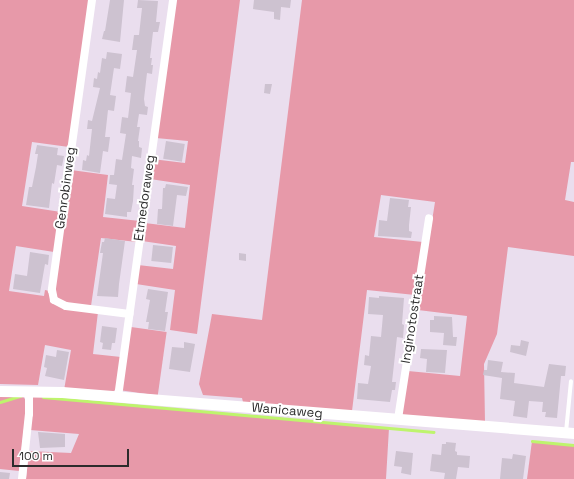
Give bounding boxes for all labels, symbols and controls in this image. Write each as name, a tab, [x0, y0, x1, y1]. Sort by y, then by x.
street label: Genrobinweg	[53, 146, 79, 230]
street label: Etmedoraweg	[131, 154, 159, 242]
street label: Inginotostraat	[398, 273, 428, 365]
street label: Wanicaweg	[251, 400, 323, 422]
scale bar	[14, 441, 131, 467]
text: 100 m	[19, 448, 53, 464]

